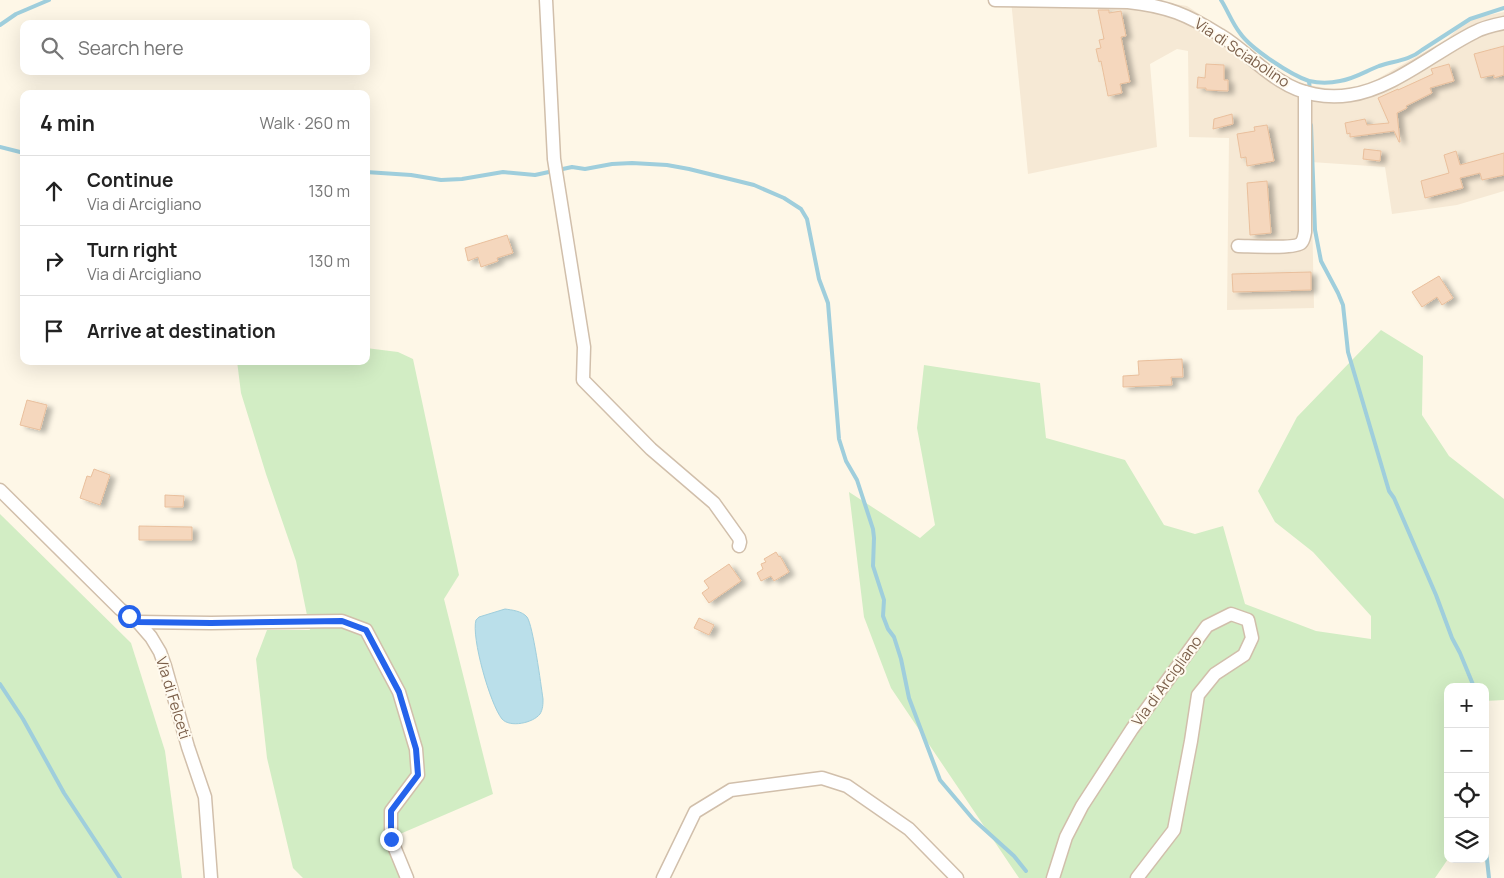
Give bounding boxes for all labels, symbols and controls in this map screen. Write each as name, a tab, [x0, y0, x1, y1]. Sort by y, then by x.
street label: Via di Sciabolino	[1191, 13, 1294, 92]
search box	[20, 20, 370, 75]
icon: search	[38, 34, 66, 62]
text: Search here	[78, 35, 184, 61]
text: 4 min	[40, 109, 95, 137]
text: Walk · 260 m	[260, 112, 350, 134]
text: Continue	[87, 167, 173, 193]
icon: ahead	[40, 177, 68, 205]
text: 130 m	[308, 180, 350, 202]
text: Via di Arcigliano	[87, 193, 201, 215]
text: Turn right	[87, 237, 177, 263]
icon: right	[40, 247, 68, 275]
text: 130 m	[308, 250, 350, 272]
text: Via di Arcigliano	[87, 263, 201, 285]
icon: arrive	[40, 317, 68, 345]
text: Arrive at destination	[87, 318, 276, 344]
route start	[118, 605, 141, 628]
street label: Via di Arcigliano	[1127, 631, 1207, 730]
street label: Via di Felceti	[151, 654, 196, 742]
map controls	[1444, 683, 1489, 863]
button: +	[1444, 683, 1489, 728]
button: −	[1444, 728, 1489, 773]
button: locate	[1444, 773, 1489, 818]
button: layers	[1444, 818, 1489, 863]
route end	[380, 828, 403, 851]

